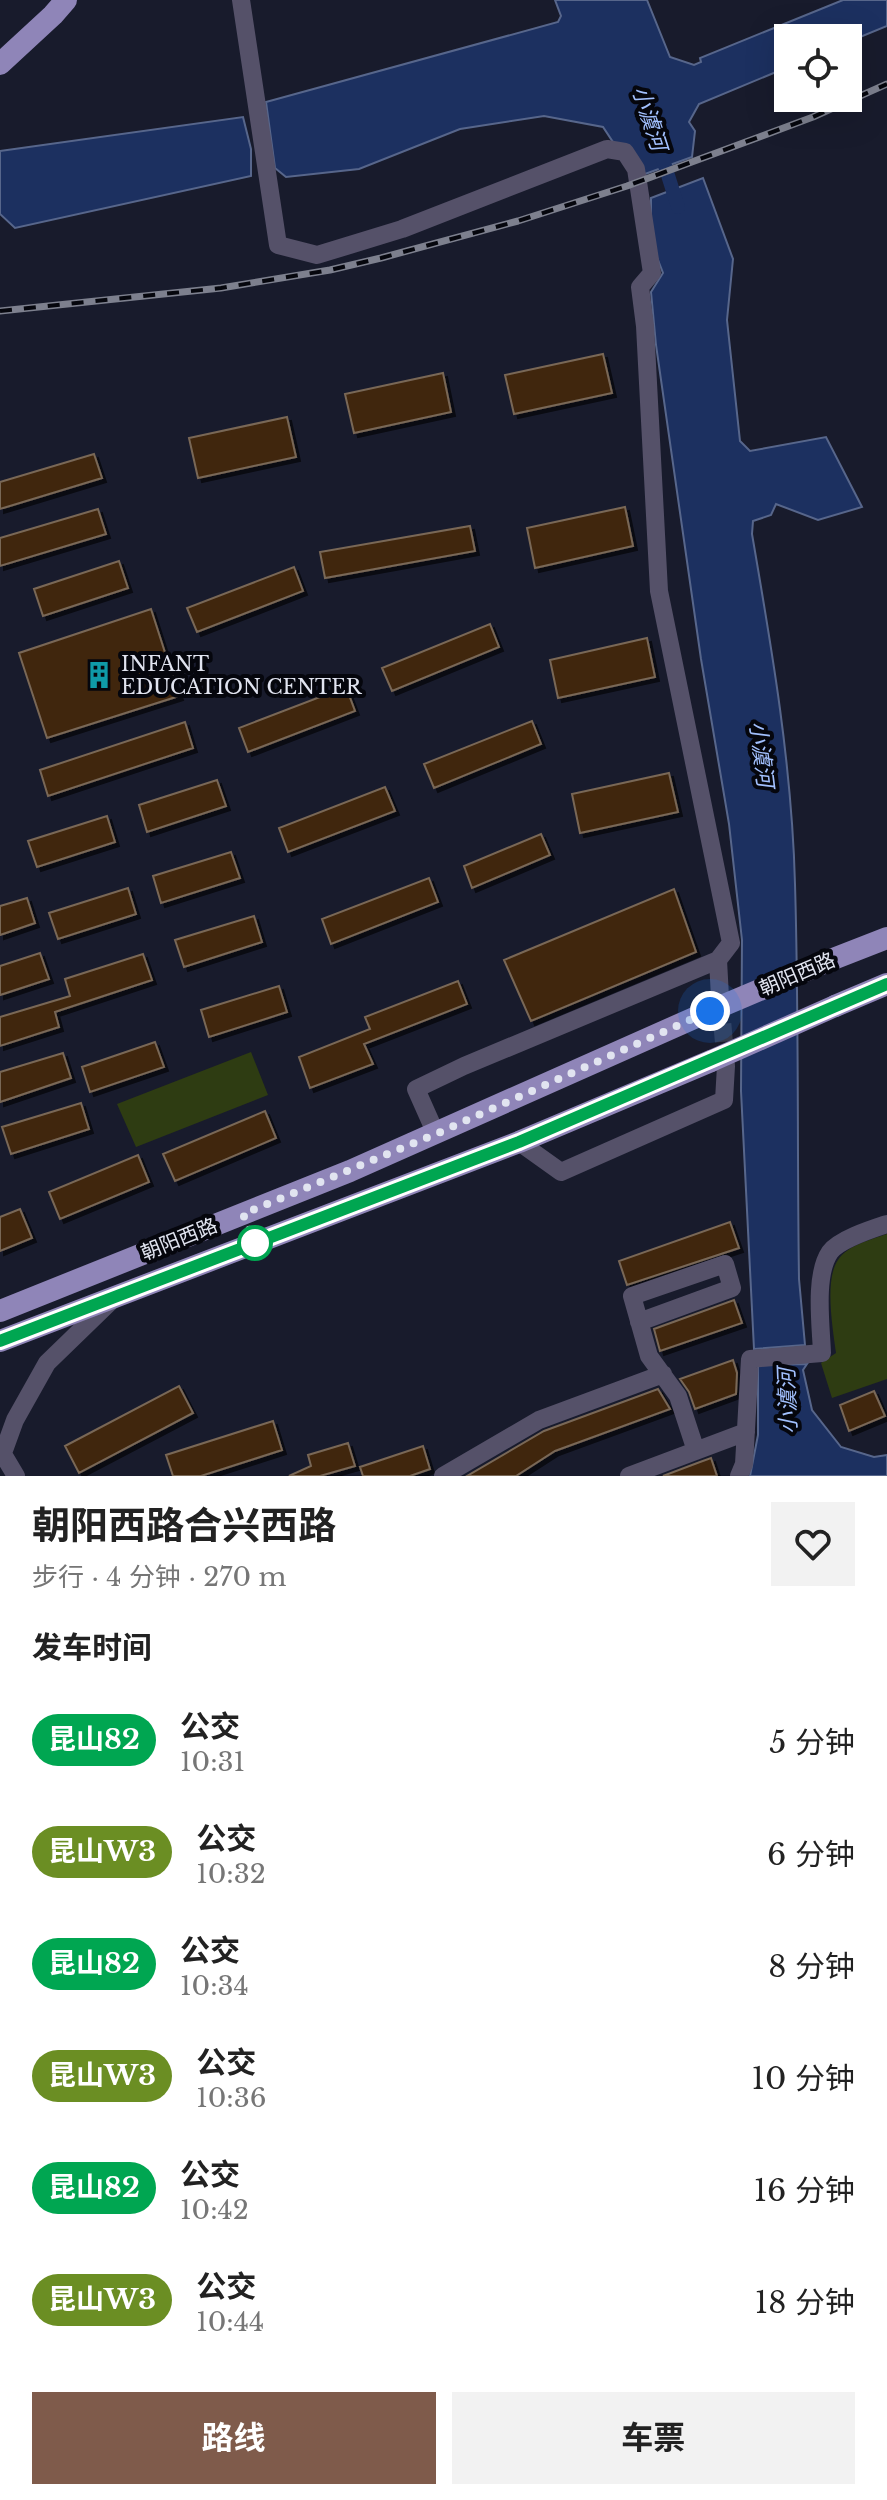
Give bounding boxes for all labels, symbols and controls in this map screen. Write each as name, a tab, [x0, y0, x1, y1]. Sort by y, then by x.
map controls	[774, 24, 862, 112]
button: locate	[774, 24, 862, 112]
water label: 小澞河	[626, 83, 674, 158]
place label: INFANT EDUCATION CENTER	[121, 652, 363, 699]
building icon: INFANT EDUCATION CENTER	[84, 660, 114, 690]
water label: 小澞河	[744, 720, 779, 792]
street label: 朝阳西路	[755, 947, 839, 1001]
your location	[690, 991, 730, 1031]
street label: 朝阳西路	[137, 1213, 221, 1265]
unlabelled marker	[238, 1226, 272, 1260]
water label: 小澞河	[773, 1364, 802, 1434]
text: 朝阳西路合兴西路	[32, 1502, 336, 1549]
button: heart	[771, 1502, 855, 1586]
text: 步行 · 4 分钟 · 270 m	[32, 1561, 286, 1593]
text: 发车时间	[32, 1629, 152, 1666]
text: 公交	[180, 1708, 240, 1745]
text: 昆山82	[48, 1722, 140, 1757]
text: 5 分钟	[769, 1724, 855, 1761]
text: 10:31	[180, 1746, 245, 1778]
text: 公交	[196, 1820, 256, 1857]
text: 昆山W3	[48, 1834, 156, 1869]
text: 6 分钟	[767, 1836, 855, 1873]
text: 10:32	[196, 1858, 266, 1890]
text: 公交	[180, 1932, 240, 1969]
text: 昆山82	[48, 1946, 140, 1981]
text: 8 分钟	[768, 1948, 855, 1985]
text: 10:34	[180, 1970, 249, 2002]
text: 公交	[196, 2044, 256, 2081]
text: 昆山W3	[48, 2058, 156, 2093]
text: 10 分钟	[752, 2060, 855, 2097]
text: 10:36	[196, 2082, 267, 2114]
text: 公交	[180, 2156, 240, 2193]
text: 昆山82	[48, 2170, 140, 2205]
text: 16 分钟	[754, 2172, 855, 2209]
text: 10:42	[180, 2194, 249, 2226]
text: 公交	[196, 2268, 256, 2305]
text: 昆山W3	[48, 2282, 156, 2317]
text: 18 分钟	[755, 2284, 855, 2321]
text: 10:44	[196, 2306, 264, 2338]
button: 路线	[32, 2392, 436, 2484]
button: 车票	[452, 2392, 855, 2484]

